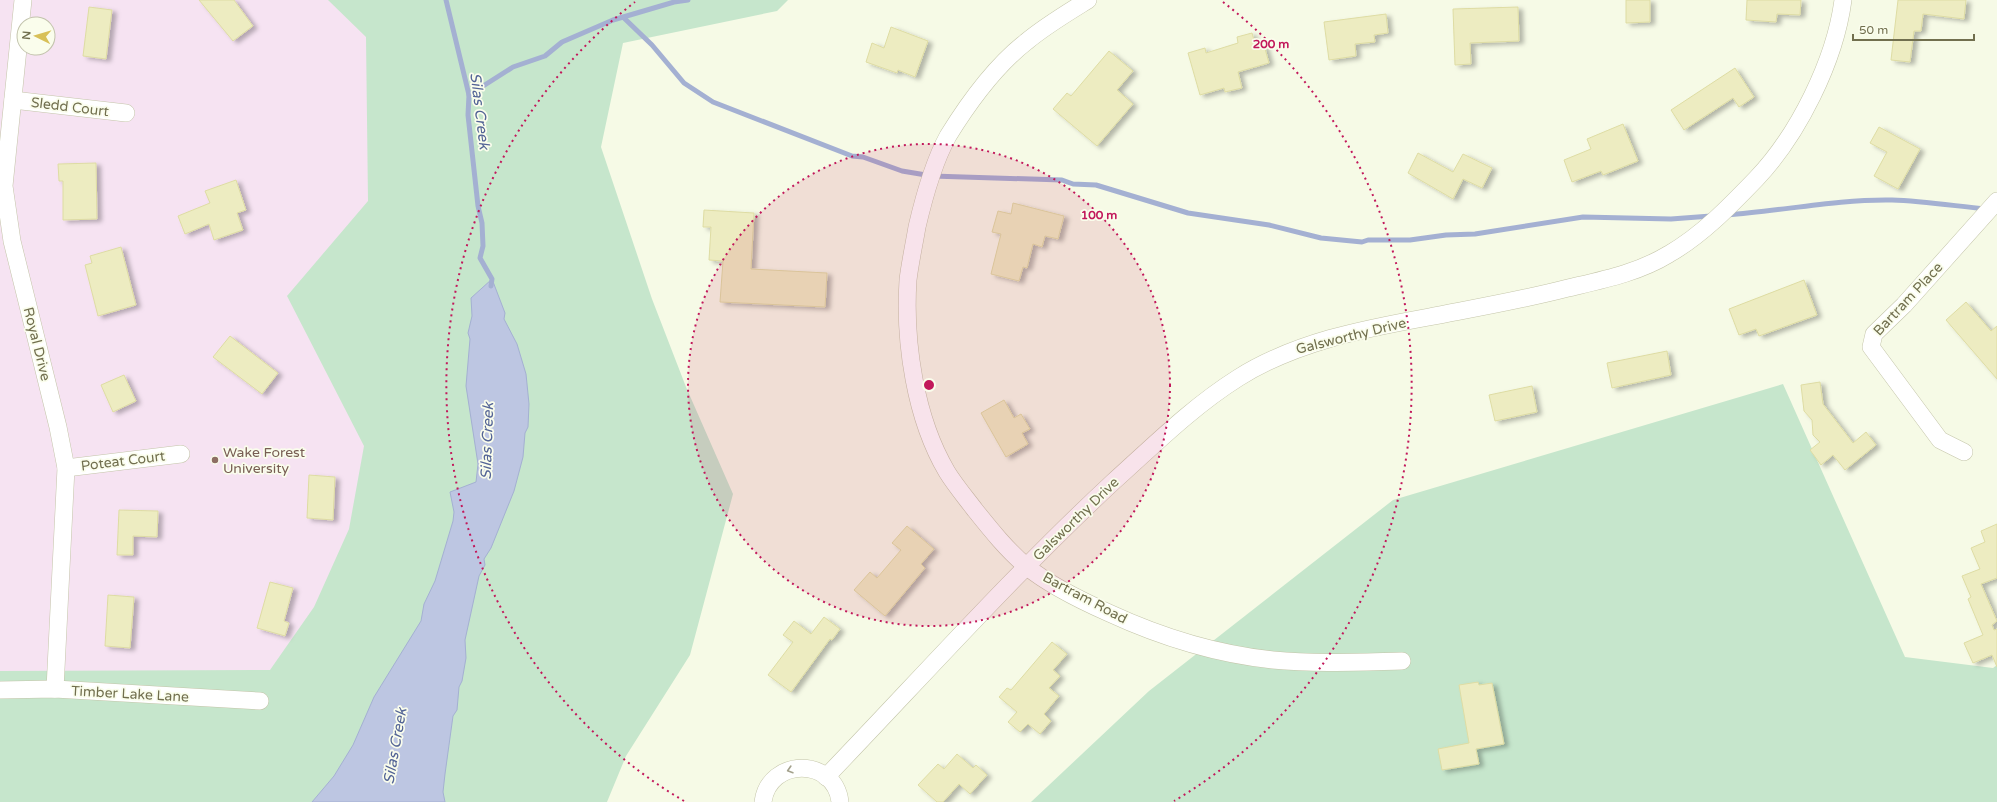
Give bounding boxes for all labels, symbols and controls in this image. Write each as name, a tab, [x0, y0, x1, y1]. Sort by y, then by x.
north arrow	[16, 16, 56, 56]
scale bar	[1853, 16, 1974, 42]
text: 50 m	[1859, 23, 1888, 37]
text: N	[20, 30, 33, 40]
text: 200 m	[1253, 37, 1289, 51]
water label: Silas Creek	[466, 72, 494, 152]
street label: Sledd Court	[30, 94, 111, 120]
text: 100 m	[1081, 208, 1117, 222]
street label: Bartram Place	[1870, 259, 1946, 339]
street label: Royal Drive	[20, 305, 54, 383]
street label: Galsworthy Drive	[1294, 314, 1408, 358]
centre of rings	[922, 378, 936, 392]
water label: Silas Creek	[477, 400, 497, 480]
place label: Wake Forest University	[223, 444, 306, 477]
street label: Poteat Court	[80, 447, 167, 475]
marker: Wake Forest University	[210, 455, 220, 465]
street label: Galsworthy Drive	[1029, 474, 1123, 564]
street label: Bartram Road	[1040, 569, 1130, 627]
street label: Timber Lake Lane	[71, 682, 189, 706]
water label: Silas Creek	[379, 705, 411, 786]
one-way arrow	[786, 765, 793, 774]

